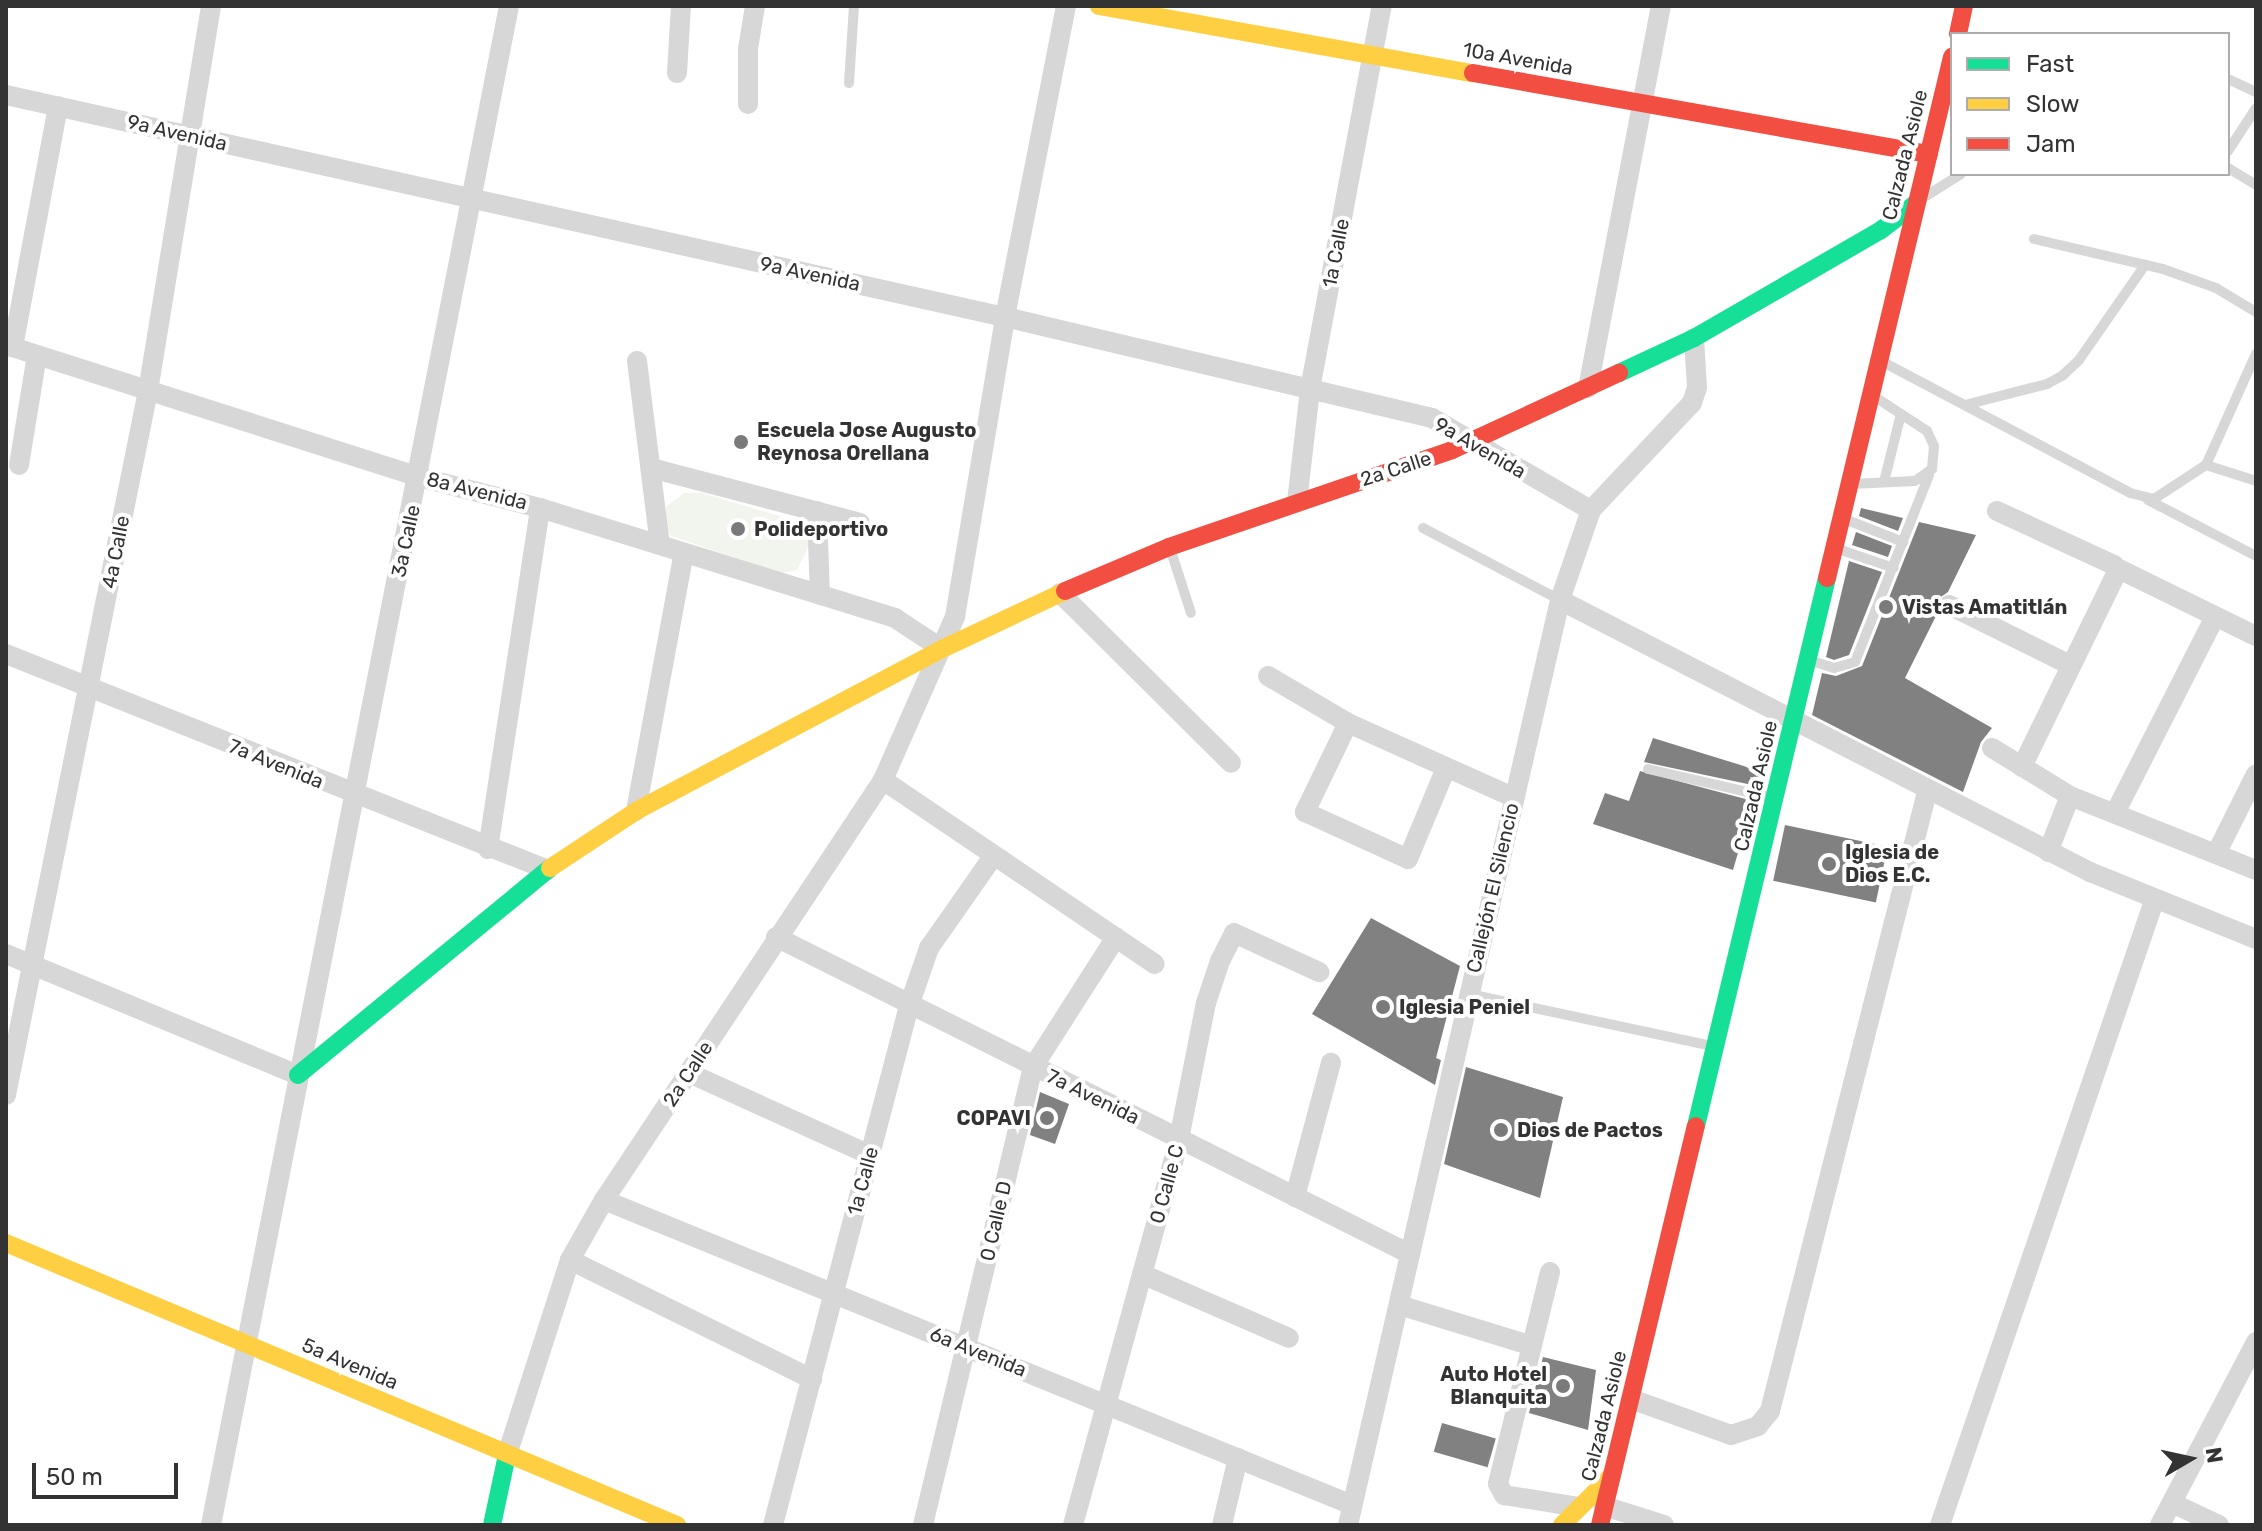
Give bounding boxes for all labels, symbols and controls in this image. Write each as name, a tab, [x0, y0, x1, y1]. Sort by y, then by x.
legend	[1950, 32, 2230, 176]
street label: 10a Avenida	[1461, 37, 1575, 81]
text: Fast	[2026, 50, 2074, 78]
street label: Calzada Asiole	[1877, 87, 1933, 223]
text: Slow	[2026, 90, 2079, 118]
street label: 9a Avenida	[124, 110, 230, 156]
text: Jam	[2026, 130, 2076, 158]
street label: 1a Calle	[1318, 216, 1354, 290]
street label: 9a Avenida	[757, 252, 863, 296]
street label: 9a Avenida	[1430, 412, 1530, 484]
place label: Escuela Jose Augusto Reynosa Orellana	[757, 418, 977, 465]
marker: Escuela Jose Augusto Reynosa Orellana	[732, 433, 750, 451]
street label: 2a Calle	[1358, 446, 1434, 492]
street label: 8a Avenida	[424, 467, 530, 515]
street label: 3a Calle	[387, 503, 425, 579]
street label: 4a Calle	[97, 514, 135, 590]
place label: Polideportivo	[754, 517, 888, 541]
marker: Polideportivo	[729, 520, 747, 538]
place label: Vistas Amatitlán	[1902, 595, 2068, 619]
marker: Vistas Amatitlán	[1877, 598, 1895, 616]
street label: Calzada Asiole	[1729, 718, 1783, 854]
street label: 7a Avenida	[225, 734, 327, 794]
street label: Callejón El Silencio	[1462, 801, 1524, 975]
place label: Iglesia de Dios E.C.	[1845, 840, 1939, 887]
marker: Iglesia de Dios E.C.	[1820, 855, 1838, 873]
place label: Iglesia Peniel	[1399, 995, 1530, 1019]
marker: Iglesia Peniel	[1374, 998, 1392, 1016]
street label: 2a Calle	[658, 1037, 718, 1111]
street label: 7a Avenida	[1042, 1064, 1144, 1130]
place label: COPAVI	[957, 1106, 1031, 1130]
marker: COPAVI	[1038, 1109, 1056, 1127]
place label: Dios de Pactos	[1517, 1118, 1663, 1142]
marker: Dios de Pactos	[1492, 1121, 1510, 1139]
street label: 0 Calle C	[1145, 1142, 1189, 1226]
street label: 1a Calle	[842, 1144, 884, 1218]
street label: 0 Calle D	[975, 1179, 1017, 1263]
street label: 6a Avenida	[926, 1322, 1030, 1382]
street label: 5a Avenida	[298, 1333, 402, 1395]
street label: Calzada Asiole	[1576, 1348, 1632, 1484]
place label: Auto Hotel Blanquita	[1440, 1362, 1547, 1409]
marker: Auto Hotel Blanquita	[1554, 1377, 1572, 1395]
north arrow	[2150, 1419, 2230, 1499]
text: N	[2200, 1445, 2229, 1465]
scale bar	[36, 1447, 182, 1497]
text: 50 m	[46, 1463, 103, 1491]

